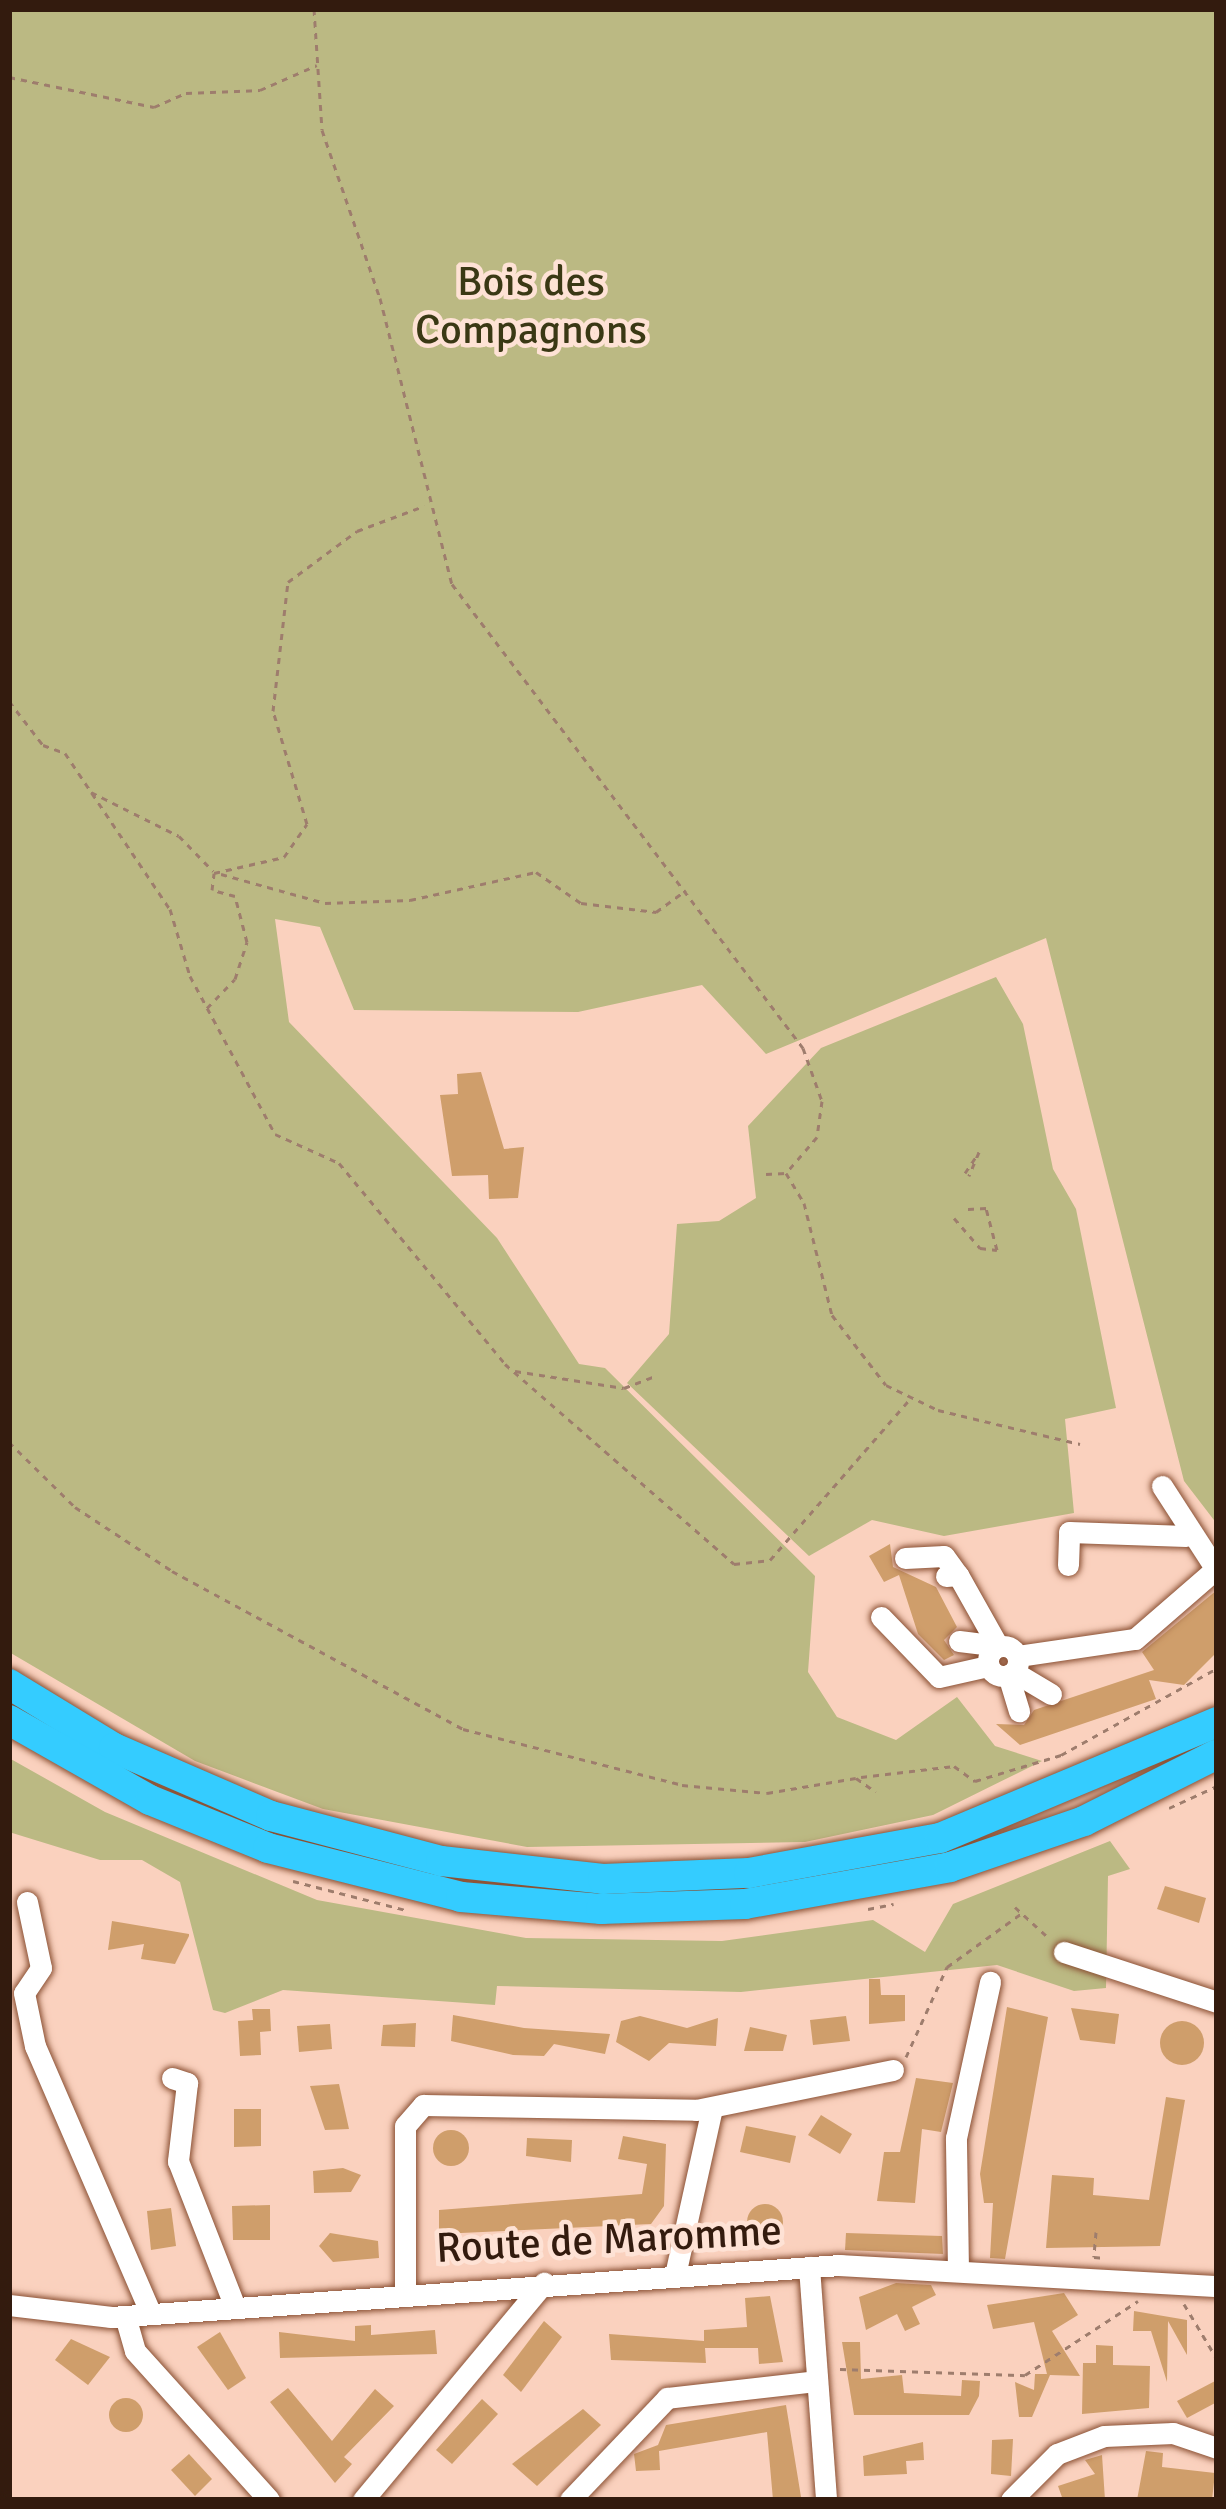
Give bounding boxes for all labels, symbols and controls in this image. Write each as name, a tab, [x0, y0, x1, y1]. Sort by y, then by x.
park label: Bois des Compagnons	[415, 257, 647, 356]
street label: Route de Maromme	[435, 2206, 783, 2274]

